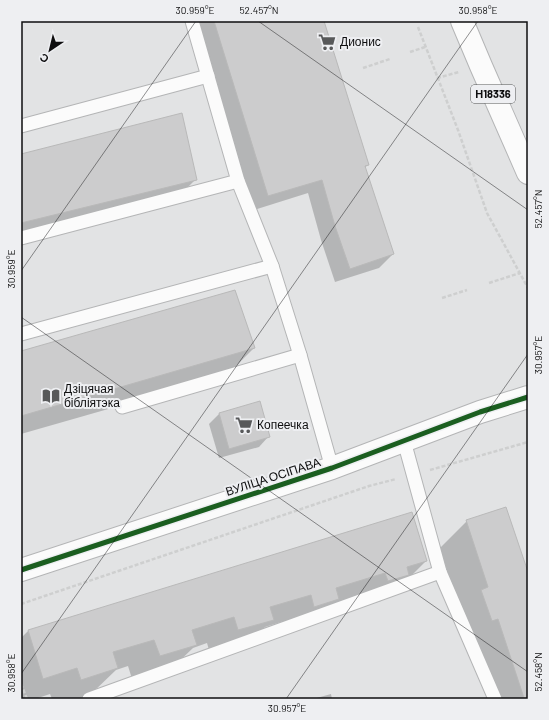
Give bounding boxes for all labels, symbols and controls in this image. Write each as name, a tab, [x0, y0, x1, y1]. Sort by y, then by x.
text: 30.959°E	[176, 4, 215, 16]
text: 52.457°N	[239, 4, 279, 16]
text: 30.958°E	[459, 4, 498, 16]
north arrow	[30, 30, 70, 70]
supermarket icon: Дионис	[317, 32, 337, 52]
place label: Дионис	[340, 34, 381, 49]
text: С	[37, 51, 51, 66]
road number: Н18336	[471, 85, 515, 103]
text: 52.457°N	[532, 189, 544, 229]
text: 30.959°E	[5, 250, 17, 289]
text: 30.957°E	[532, 336, 544, 374]
place label: Дзіцячая бібліятэка	[64, 381, 120, 409]
library icon: Дзіцячая бібліятэка	[41, 386, 61, 406]
supermarket icon: Копеечка	[234, 415, 254, 435]
place label: Копеечка	[257, 417, 309, 431]
street label: ВУЛІЦА ОСІПАВА	[223, 454, 322, 499]
text: 52.458°N	[532, 652, 544, 692]
text: 30.958°E	[5, 654, 17, 693]
text: 30.957°E	[268, 702, 306, 714]

